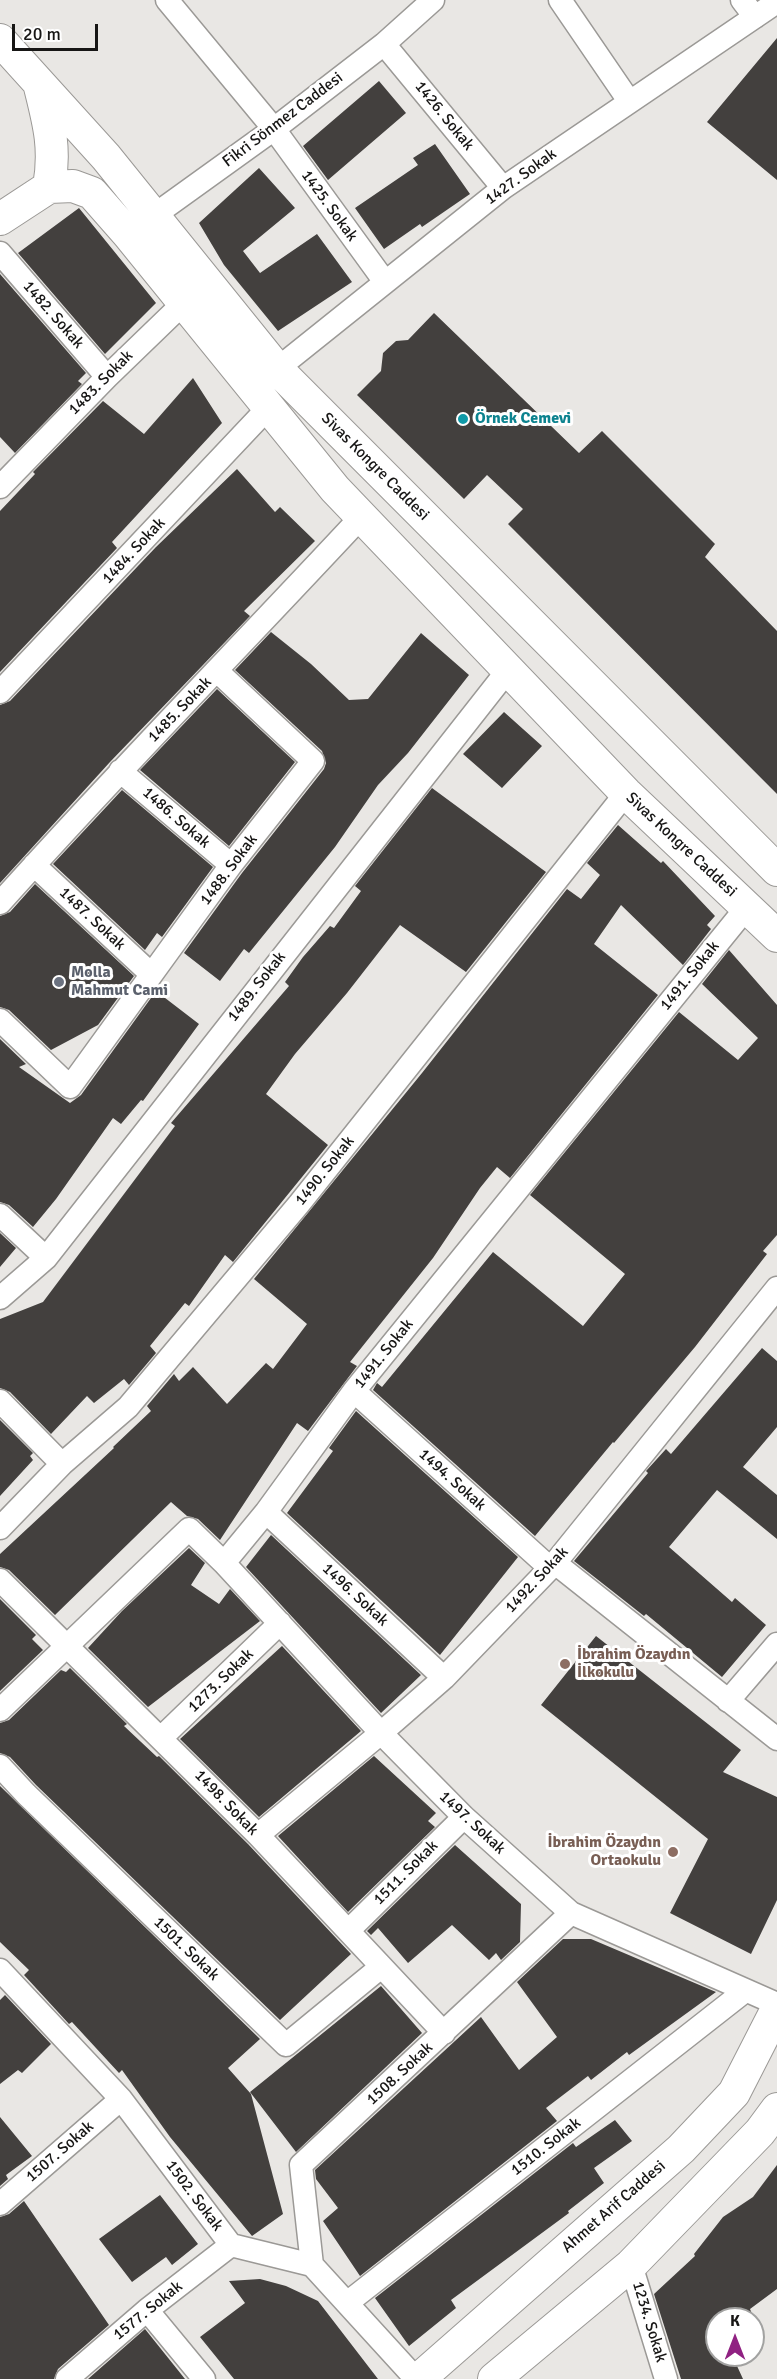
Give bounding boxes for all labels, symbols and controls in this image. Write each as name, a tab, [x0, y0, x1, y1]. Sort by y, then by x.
scale bar	[15, 12, 100, 50]
text: 20 m	[23, 23, 61, 45]
street label: Fikri Sönmez Caddesi	[219, 68, 347, 172]
street label: 1426. Sokak	[410, 77, 478, 155]
street label: 1427. Sokak	[482, 145, 560, 209]
street label: 1425. Sokak	[297, 167, 361, 245]
street label: 1482. Sokak	[18, 277, 88, 353]
street label: 1483. Sokak	[65, 347, 137, 419]
street label: Sivas Kongre Caddesi	[317, 409, 433, 525]
place label: Örnek Cemevi	[475, 409, 571, 429]
marker: Örnek Cemevi	[456, 412, 470, 426]
street label: 1484. Sokak	[98, 514, 170, 588]
street label: 1485. Sokak	[144, 673, 216, 747]
street label: 1486. Sokak	[138, 783, 214, 853]
street label: Sivas Kongre Caddesi	[622, 789, 740, 901]
street label: 1488. Sokak	[196, 831, 262, 909]
street label: 1487. Sokak	[55, 883, 129, 955]
street label: 1491. Sokak	[656, 937, 724, 1015]
street label: 1489. Sokak	[224, 948, 290, 1026]
place label: Molla Mahmut Cami	[71, 963, 168, 1001]
marker: Molla Mahmut Cami	[52, 975, 66, 989]
street label: 1490. Sokak	[291, 1132, 359, 1210]
street label: 1491. Sokak	[350, 1315, 418, 1393]
street label: 1494. Sokak	[414, 1445, 490, 1515]
street label: 1492. Sokak	[501, 1543, 573, 1617]
street label: 1496. Sokak	[318, 1559, 392, 1631]
street label: 1273. Sokak	[184, 1645, 258, 1717]
place label: İbrahim Özaydın İlkokulu	[577, 1645, 690, 1683]
marker: İbrahim Özaydın İlkokulu	[558, 1657, 572, 1671]
street label: 1498. Sokak	[190, 1766, 262, 1840]
street label: 1497. Sokak	[435, 1787, 509, 1859]
place label: İbrahim Özaydın Ortaokulu	[548, 1833, 661, 1871]
street label: 1511. Sokak	[370, 1837, 442, 1909]
marker: İbrahim Özaydın Ortaokulu	[666, 1845, 680, 1859]
street label: 1501. Sokak	[149, 1913, 223, 1985]
street label: 1508. Sokak	[363, 2038, 437, 2110]
street label: 1510. Sokak	[507, 2114, 585, 2180]
street label: 1507. Sokak	[22, 2117, 98, 2187]
street label: 1502. Sokak	[161, 2157, 227, 2235]
street label: Ahmet Arif Caddesi	[558, 2157, 670, 2257]
street label: 1577. Sokak	[109, 2277, 187, 2345]
street label: 1234. Sokak	[628, 2279, 670, 2365]
north arrow	[705, 2307, 765, 2367]
text: K	[730, 2311, 740, 2331]

